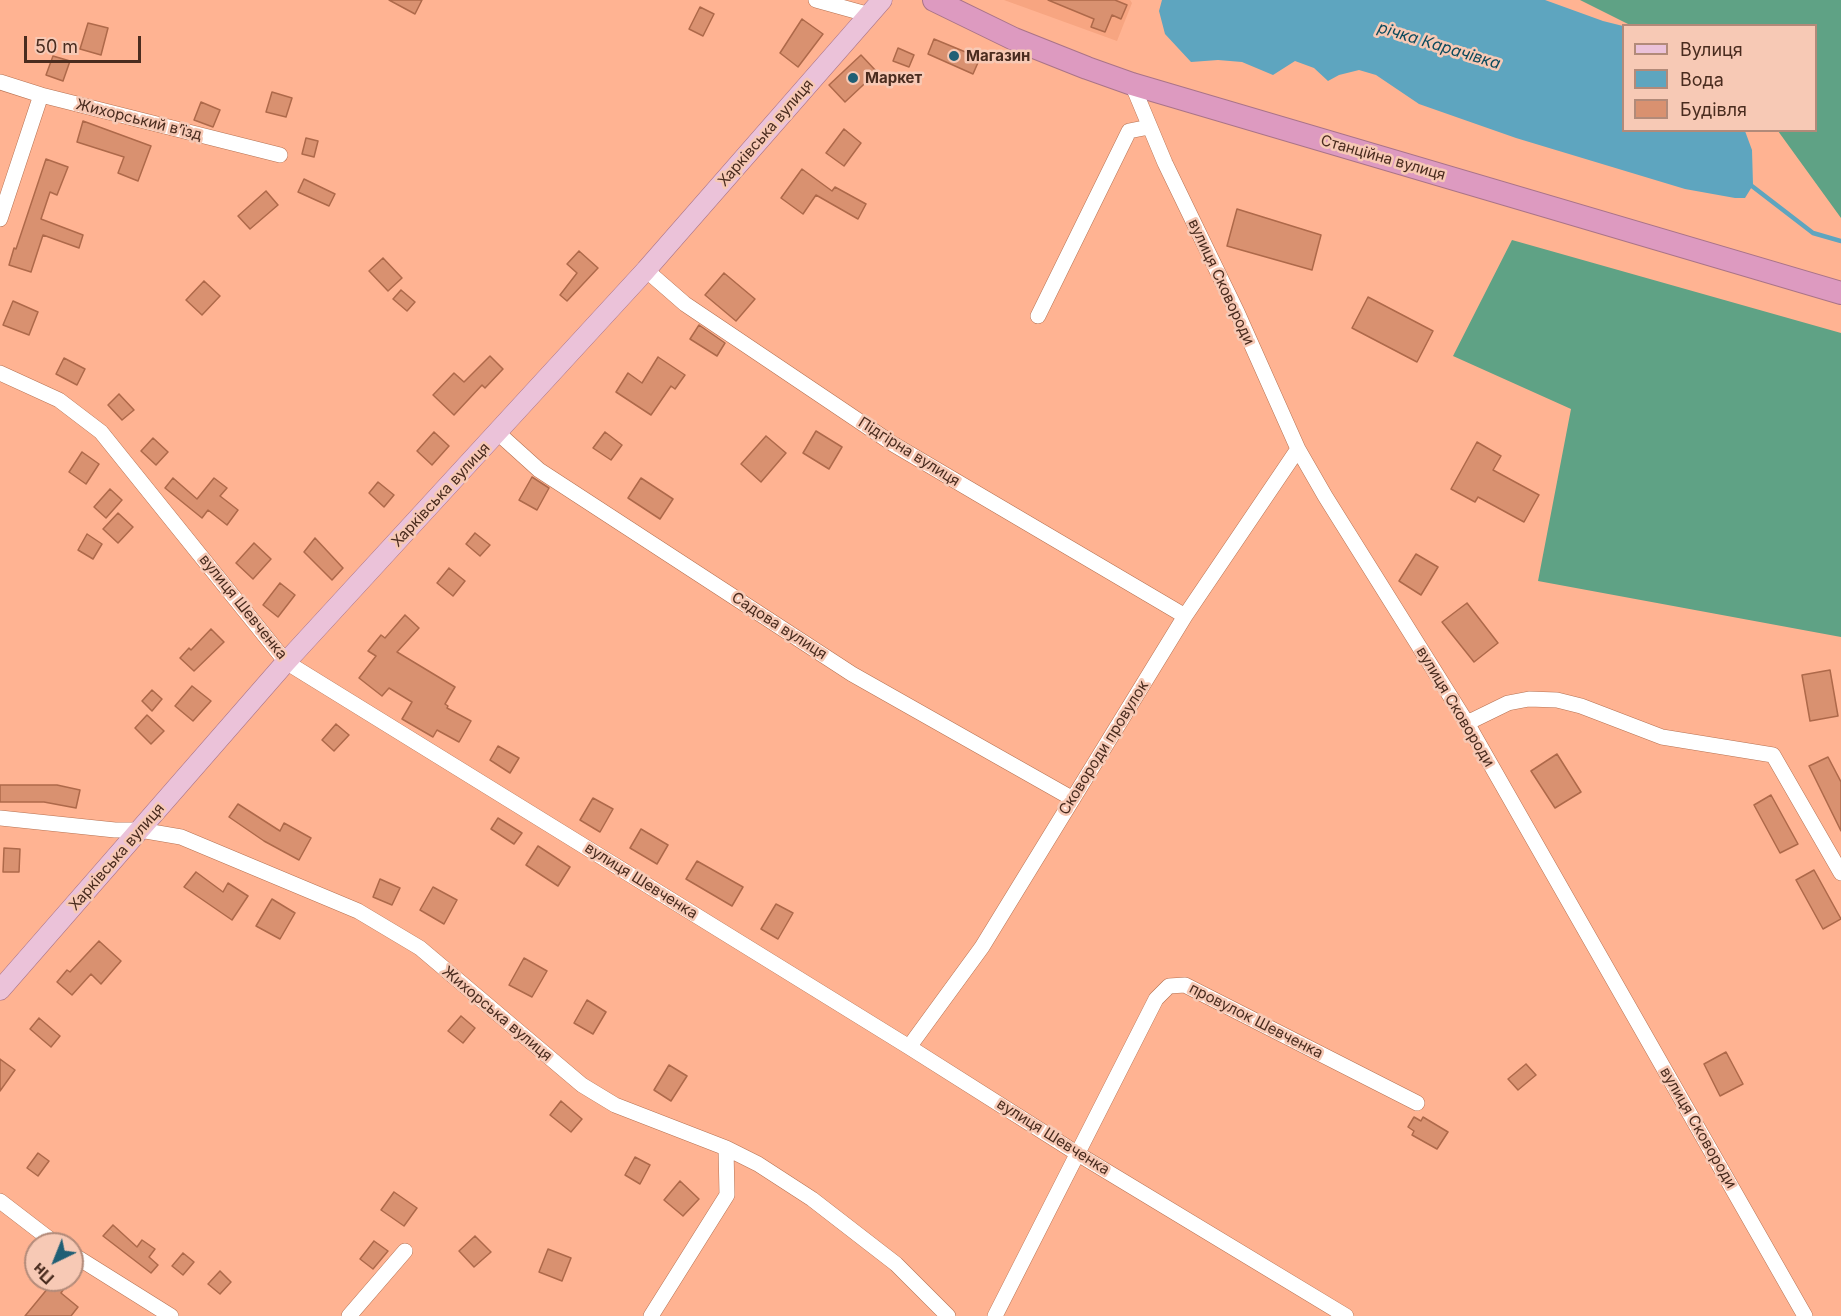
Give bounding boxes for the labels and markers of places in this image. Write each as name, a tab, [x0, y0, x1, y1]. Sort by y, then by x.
place label: Магазин	[966, 47, 1030, 65]
marker: Магазин	[947, 49, 961, 63]
place label: Маркет	[865, 69, 922, 87]
marker: Маркет	[846, 71, 860, 85]

